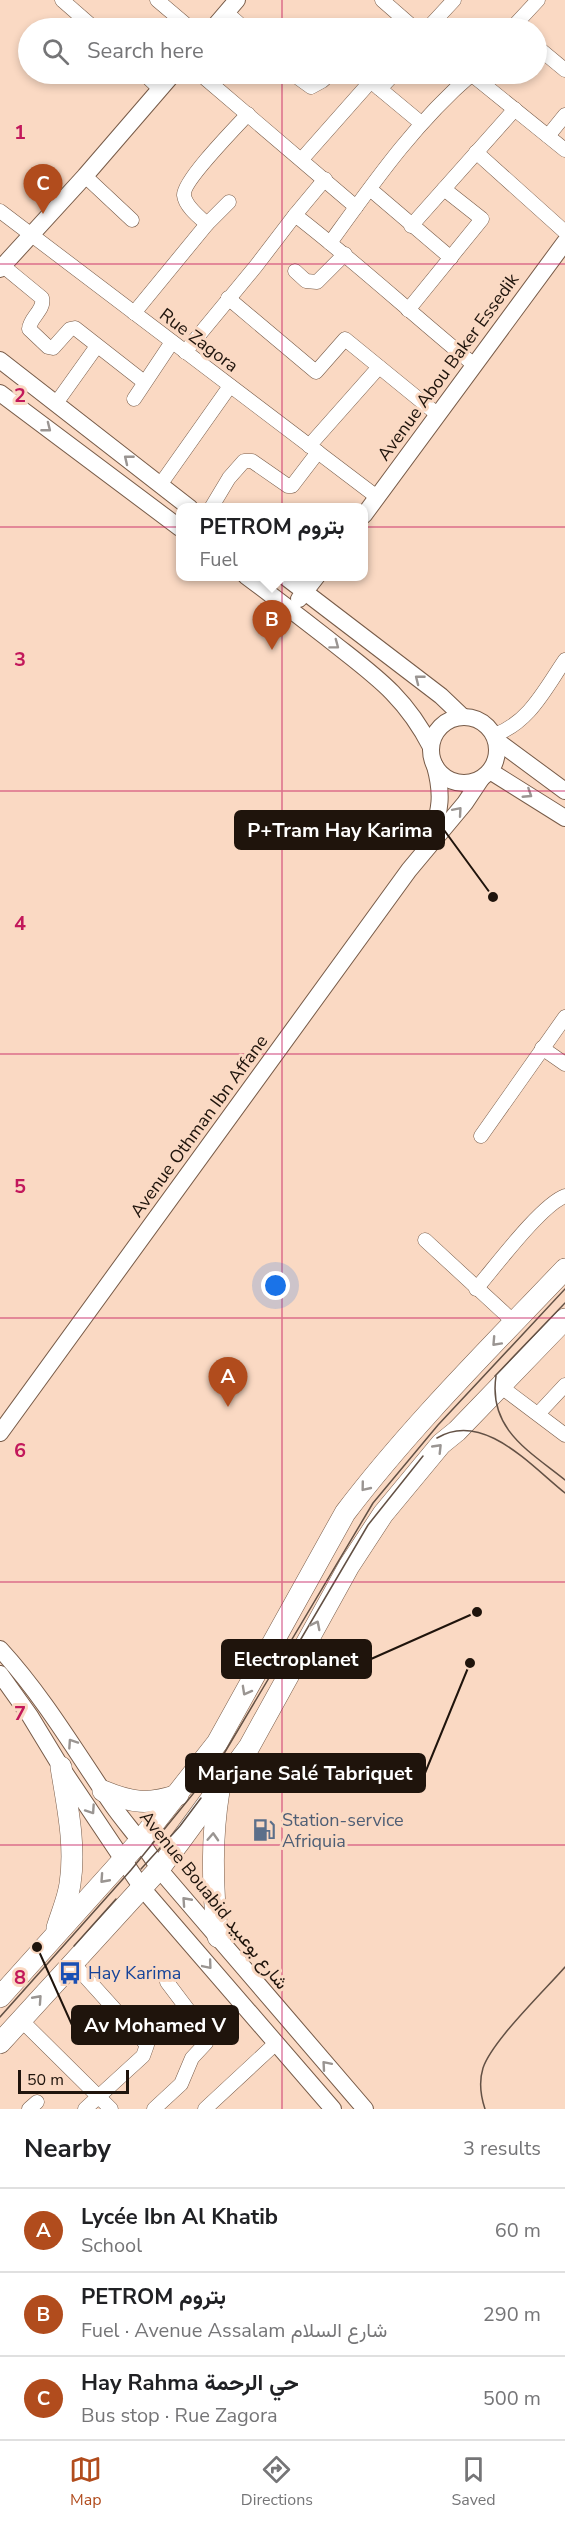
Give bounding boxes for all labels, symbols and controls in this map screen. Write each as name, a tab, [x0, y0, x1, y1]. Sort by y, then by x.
search box	[18, 18, 547, 84]
icon: search	[39, 35, 72, 68]
text: Search here	[87, 36, 204, 66]
text: 1	[14, 119, 26, 146]
pin: C	[24, 164, 63, 214]
street label: Avenue Abou Baker Essedik	[372, 268, 525, 466]
street label: Rue Zagora	[155, 303, 243, 377]
text: 2	[14, 382, 26, 409]
one-way arrow	[40, 420, 51, 431]
one-way arrow	[123, 455, 134, 466]
popup	[176, 503, 368, 581]
text: PETROM بتروم	[199, 512, 345, 542]
text: Fuel	[199, 546, 238, 573]
pin: B	[252, 600, 292, 650]
one-way arrow	[329, 638, 340, 649]
text: 3	[14, 646, 26, 673]
one-way arrow	[415, 676, 426, 687]
one-way arrow	[522, 786, 532, 798]
one-way arrow	[450, 807, 461, 818]
callout: P+Tram Hay Karima	[235, 811, 444, 849]
text: P+Tram Hay Karima	[247, 817, 433, 844]
text: 4	[14, 910, 26, 937]
street label: Avenue Othman Ibn Affane	[125, 1030, 273, 1222]
text: 5	[14, 1173, 26, 1200]
your location	[261, 1271, 290, 1300]
one-way arrow	[492, 1335, 503, 1345]
pin: A	[208, 1358, 248, 1407]
text: 6	[14, 1437, 26, 1464]
one-way arrow	[431, 1445, 442, 1456]
one-way arrow	[362, 1480, 373, 1491]
one-way arrow	[309, 1621, 320, 1631]
callout: Electroplanet	[222, 1640, 371, 1678]
text: Electroplanet	[234, 1646, 359, 1673]
one-way arrow	[242, 1685, 253, 1695]
text: 7	[14, 1700, 26, 1727]
one-way arrow	[68, 1739, 79, 1750]
callout: Marjane Salé Tabriquet	[186, 1754, 425, 1792]
text: Marjane Salé Tabriquet	[197, 1760, 413, 1787]
one-way arrow	[84, 1803, 95, 1814]
street label: Avenue Bouabid شارع بوعبيد	[134, 1806, 294, 1994]
place label: Station-service Afriquia	[282, 1808, 404, 1853]
fuel station icon: Station-service Afriquia	[251, 1817, 277, 1843]
one-way arrow	[207, 1832, 220, 1841]
one-way arrow	[100, 1872, 111, 1883]
one-way arrow	[182, 1897, 193, 1908]
one-way arrow	[201, 1958, 212, 1969]
bus stop icon: Hay Karima	[57, 1960, 83, 1986]
place label: Hay Karima	[88, 1961, 181, 1985]
text: 8	[14, 1964, 26, 1991]
one-way arrow	[31, 1995, 42, 2006]
callout: Av Mohamed V	[72, 2006, 238, 2044]
text: Av Mohamed V	[84, 2012, 227, 2039]
one-way arrow	[322, 2061, 333, 2072]
scale bar	[18, 2067, 129, 2094]
text: 50 m	[27, 2069, 64, 2091]
text: Nearby	[24, 2131, 111, 2166]
text: 3 results	[463, 2135, 541, 2162]
text: Lycée Ibn Al Khatib	[81, 2202, 278, 2232]
text: A	[36, 2217, 51, 2244]
text: 60 m	[495, 2217, 541, 2244]
text: School	[81, 2232, 142, 2259]
text: PETROM بتروم	[81, 2282, 226, 2312]
text: B	[37, 2301, 50, 2328]
text: 290 m	[483, 2301, 541, 2328]
text: Fuel · Avenue Assalam شارع السلام	[81, 2317, 387, 2344]
text: Hay Rahma حي الرحمة	[81, 2368, 299, 2398]
text: C	[37, 2385, 50, 2412]
text: 500 m	[483, 2385, 541, 2412]
text: Bus stop · Rue Zagora	[81, 2402, 278, 2429]
tab: Map	[69, 2453, 102, 2511]
tab: Directions	[241, 2453, 313, 2511]
tab: Saved	[452, 2453, 496, 2511]

